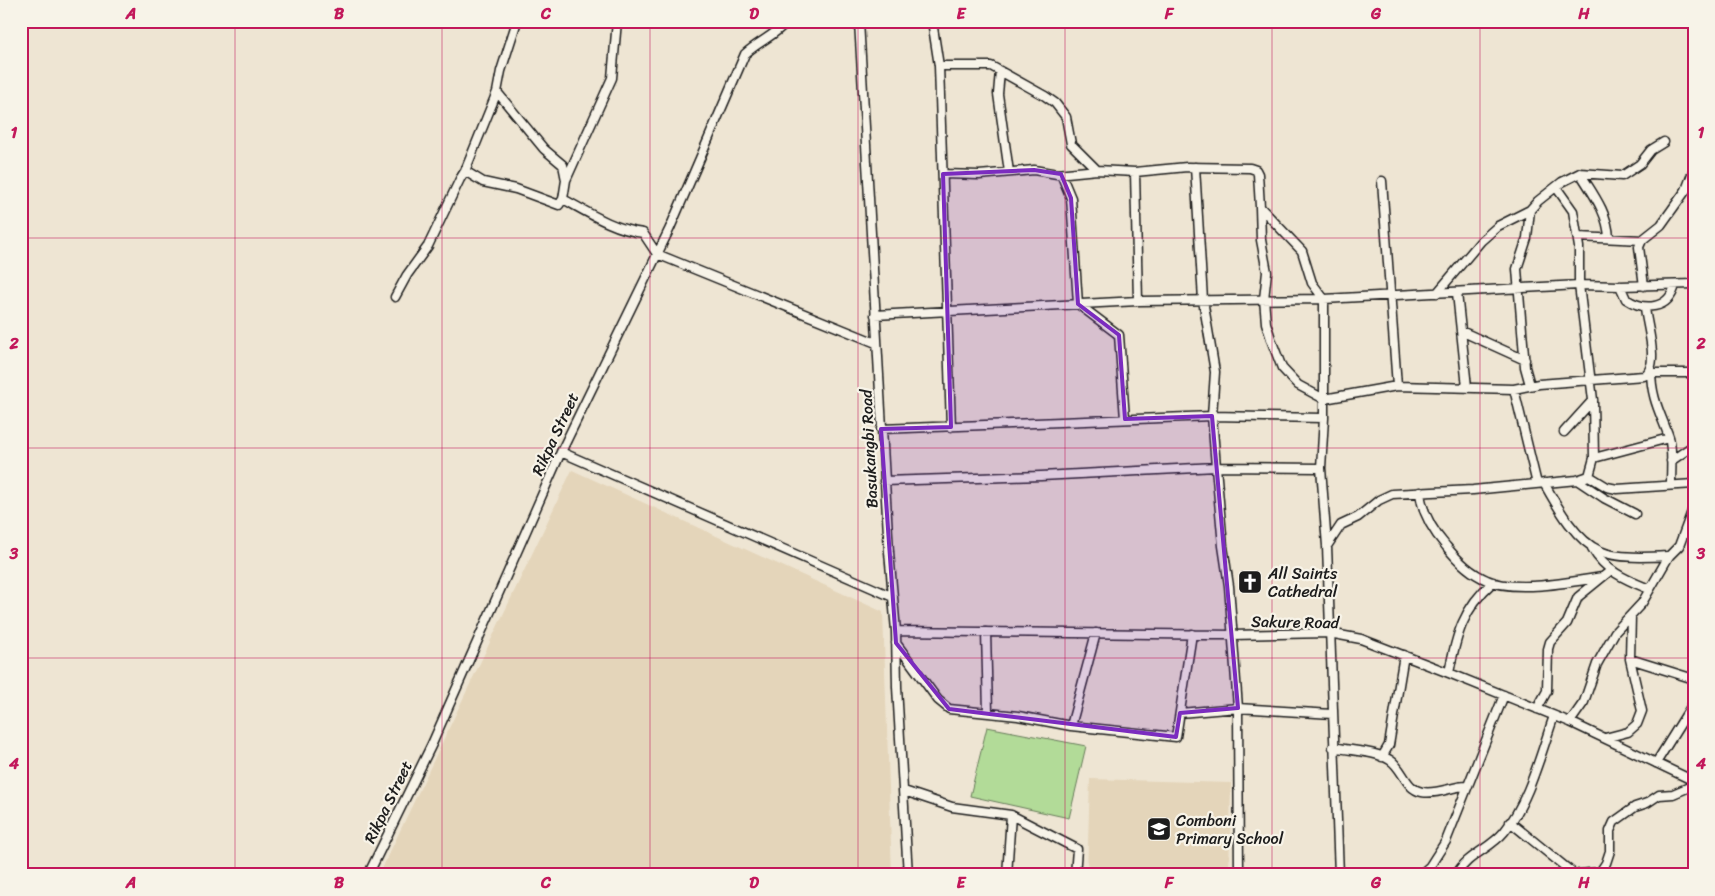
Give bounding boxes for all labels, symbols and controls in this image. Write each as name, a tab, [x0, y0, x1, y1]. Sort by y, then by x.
text: A	[125, 0, 136, 28]
text: B	[334, 0, 345, 28]
text: C	[540, 0, 552, 28]
text: D	[749, 0, 759, 28]
text: E	[957, 0, 967, 28]
text: F	[1164, 0, 1175, 28]
text: G	[1370, 0, 1382, 28]
text: H	[1577, 0, 1590, 28]
text: 1	[11, 118, 18, 147]
text: 1	[1698, 118, 1705, 147]
text: 2	[8, 329, 19, 358]
text: 2	[1695, 329, 1706, 358]
street label: Rikpa Street	[523, 387, 587, 481]
street label: Basukangbi Road	[851, 387, 887, 509]
text: 3	[9, 539, 19, 568]
text: 3	[1696, 539, 1706, 568]
place label: All Saints Cathedral	[1267, 559, 1338, 606]
church icon: All Saints Cathedral	[1237, 569, 1263, 595]
street label: Sakure Road	[1251, 607, 1341, 637]
text: 4	[8, 749, 19, 778]
text: 4	[1695, 749, 1706, 778]
street label: Rikpa Street	[355, 756, 421, 848]
place label: Comboni Primary School	[1176, 806, 1284, 853]
school or university icon: Comboni Primary School	[1146, 816, 1172, 842]
text: A	[125, 868, 136, 896]
text: B	[334, 868, 345, 896]
text: C	[540, 868, 552, 896]
text: D	[749, 868, 759, 896]
text: E	[957, 868, 967, 896]
text: F	[1164, 868, 1175, 896]
text: G	[1370, 868, 1382, 896]
text: H	[1577, 868, 1590, 896]

